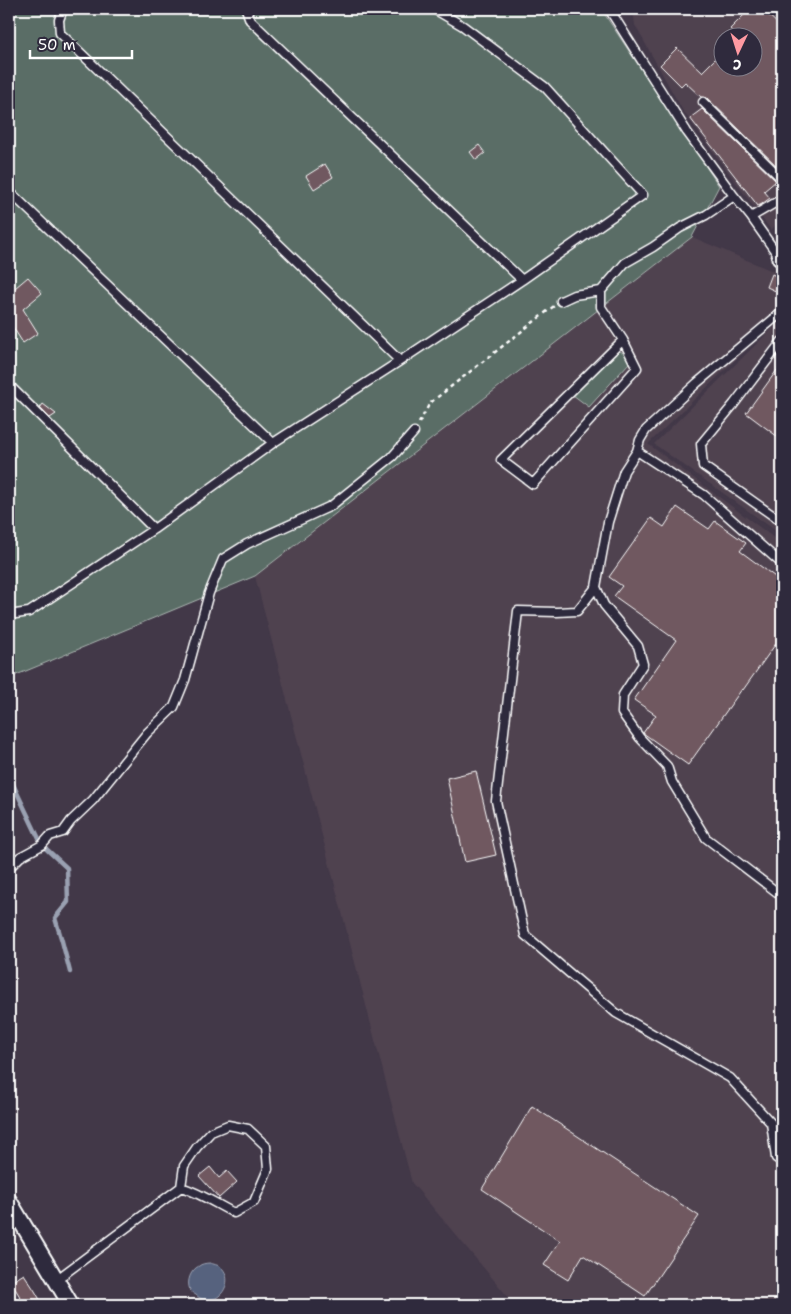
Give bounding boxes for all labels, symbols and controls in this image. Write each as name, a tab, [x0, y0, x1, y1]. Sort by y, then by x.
scale bar	[30, 28, 132, 60]
north arrow	[714, 28, 764, 78]
text: 50 m	[38, 35, 76, 55]
text: С	[732, 56, 742, 74]

